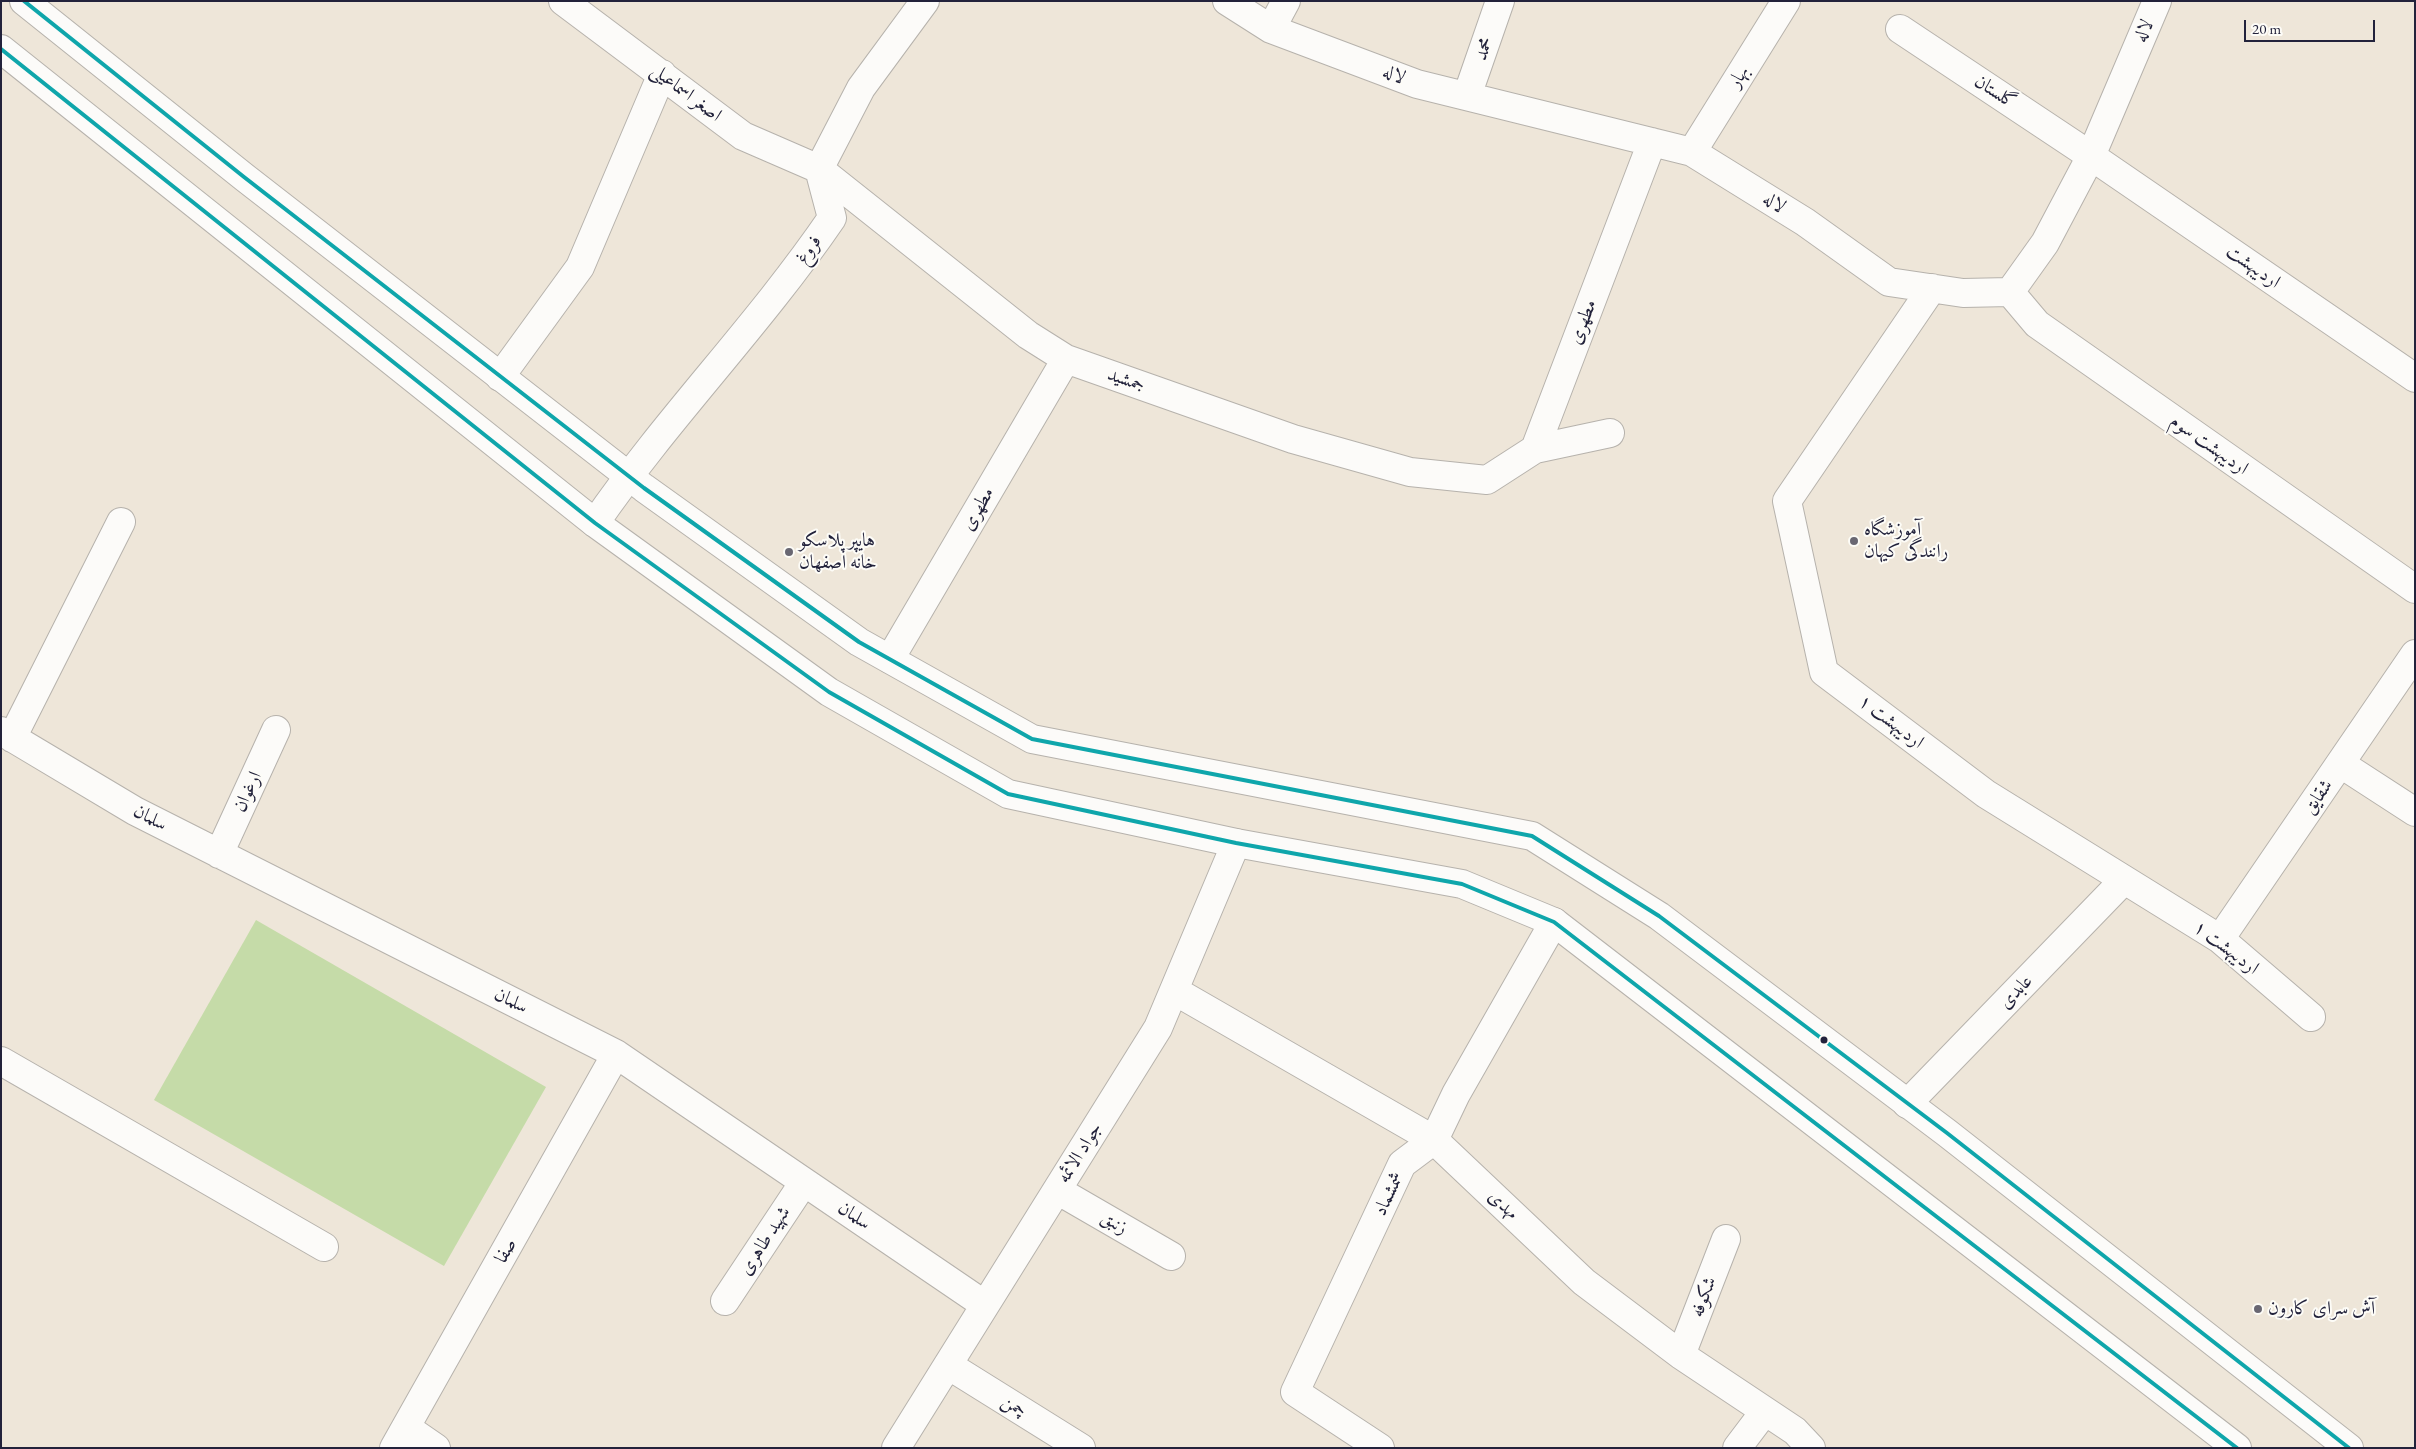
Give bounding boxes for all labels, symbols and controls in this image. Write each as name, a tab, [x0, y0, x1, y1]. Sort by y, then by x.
scale bar	[2246, 10, 2377, 42]
street label: لاله	[2129, 16, 2159, 46]
text: 20 m	[2252, 19, 2281, 38]
street label: محمد	[1470, 35, 1498, 63]
street label: اصغر اسماعیلی	[646, 59, 726, 127]
street label: لاله	[1379, 60, 1409, 90]
street label: بهار	[1723, 62, 1755, 92]
street label: گلستان	[1970, 70, 2020, 114]
street label: لاله	[1758, 187, 1790, 219]
street label: فروغ	[791, 231, 827, 269]
street label: اردیبهشت	[2221, 240, 2285, 294]
street label: مطهری	[1564, 296, 1602, 348]
street label: جمشید	[1104, 363, 1148, 397]
street label: اردیبهشت سوم	[2165, 410, 2253, 480]
street label: مطهری	[957, 483, 999, 535]
place label: آموزشگاه رانندگی کیهان	[1864, 519, 1948, 563]
place label: هایپر پلاسکو خانه اصفهان	[799, 530, 877, 574]
marker: آموزشگاه رانندگی کیهان	[1848, 535, 1860, 547]
marker: هایپر پلاسکو خانه اصفهان	[783, 546, 795, 558]
street label: اردیبهشت ۱	[1854, 690, 1928, 754]
street label: ارغوان	[229, 768, 267, 816]
street label: شقایق	[2298, 775, 2338, 819]
street label: سلمان	[129, 800, 171, 836]
street label: اردیبهشت ۱	[2189, 916, 2263, 980]
street label: عابدی	[1994, 970, 2038, 1014]
street label: سلمان	[490, 983, 532, 1019]
unlabelled marker	[1819, 1035, 1829, 1045]
street label: جواد الائمه	[1052, 1118, 1108, 1188]
street label: شمشماد	[1369, 1168, 1409, 1220]
street label: مهدی	[1483, 1185, 1523, 1225]
street label: سلمان	[833, 1197, 875, 1235]
street label: شهید طاهری	[734, 1202, 796, 1280]
street label: زنبق	[1096, 1206, 1132, 1240]
street label: صفا	[490, 1235, 522, 1267]
street label: شکوفه	[1686, 1274, 1722, 1320]
place label: آش سرای کارون	[2268, 1298, 2375, 1320]
marker: آش سرای کارون	[2252, 1303, 2264, 1315]
street label: چمن	[997, 1390, 1031, 1422]

